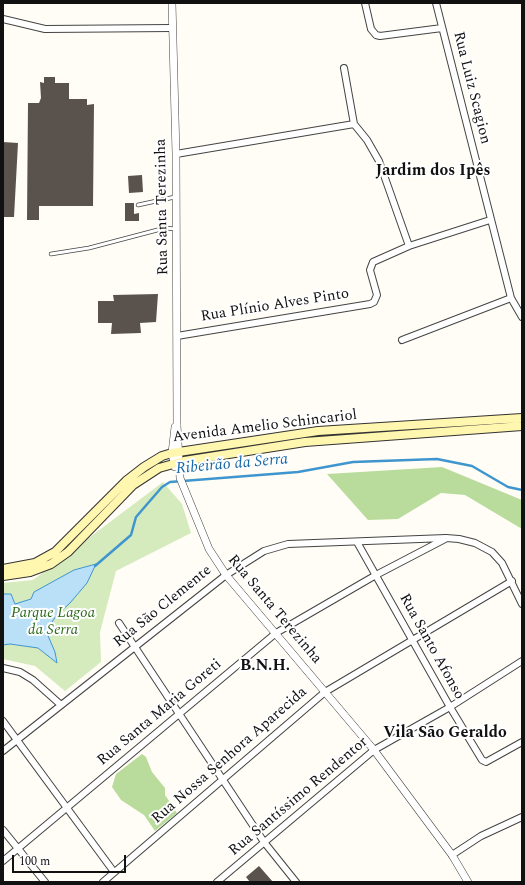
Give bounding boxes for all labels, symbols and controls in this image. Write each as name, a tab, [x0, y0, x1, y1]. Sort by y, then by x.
street label: Rua Luiz Scagion	[448, 30, 494, 146]
street label: Rua Santa Terezinha	[153, 139, 173, 275]
district label: Jardim dos Ipês	[376, 162, 490, 182]
street label: Rua Plínio Alves Pinto	[200, 285, 350, 327]
street label: Avenida Amelio Schincariol	[172, 407, 358, 447]
water label: Ribeirão da Serra	[175, 451, 289, 479]
street label: Rua Santa Terezinha	[223, 552, 325, 668]
street label: Rua São Clemente	[110, 562, 216, 652]
street label: Rua Santo Afonso	[394, 591, 468, 703]
park label: Parque Lagoa da Serra	[11, 605, 95, 640]
street label: Rua Santa Maria Goreti	[94, 656, 226, 770]
district label: B.N.H.	[240, 657, 290, 677]
street label: Rua Nossa Senhora Aparecida	[149, 684, 311, 828]
district label: Vila São Geraldo	[383, 724, 507, 744]
street label: Rua Santíssimo Rendentor	[226, 734, 372, 860]
scale bar	[14, 847, 128, 873]
text: 100 m	[19, 852, 50, 871]

